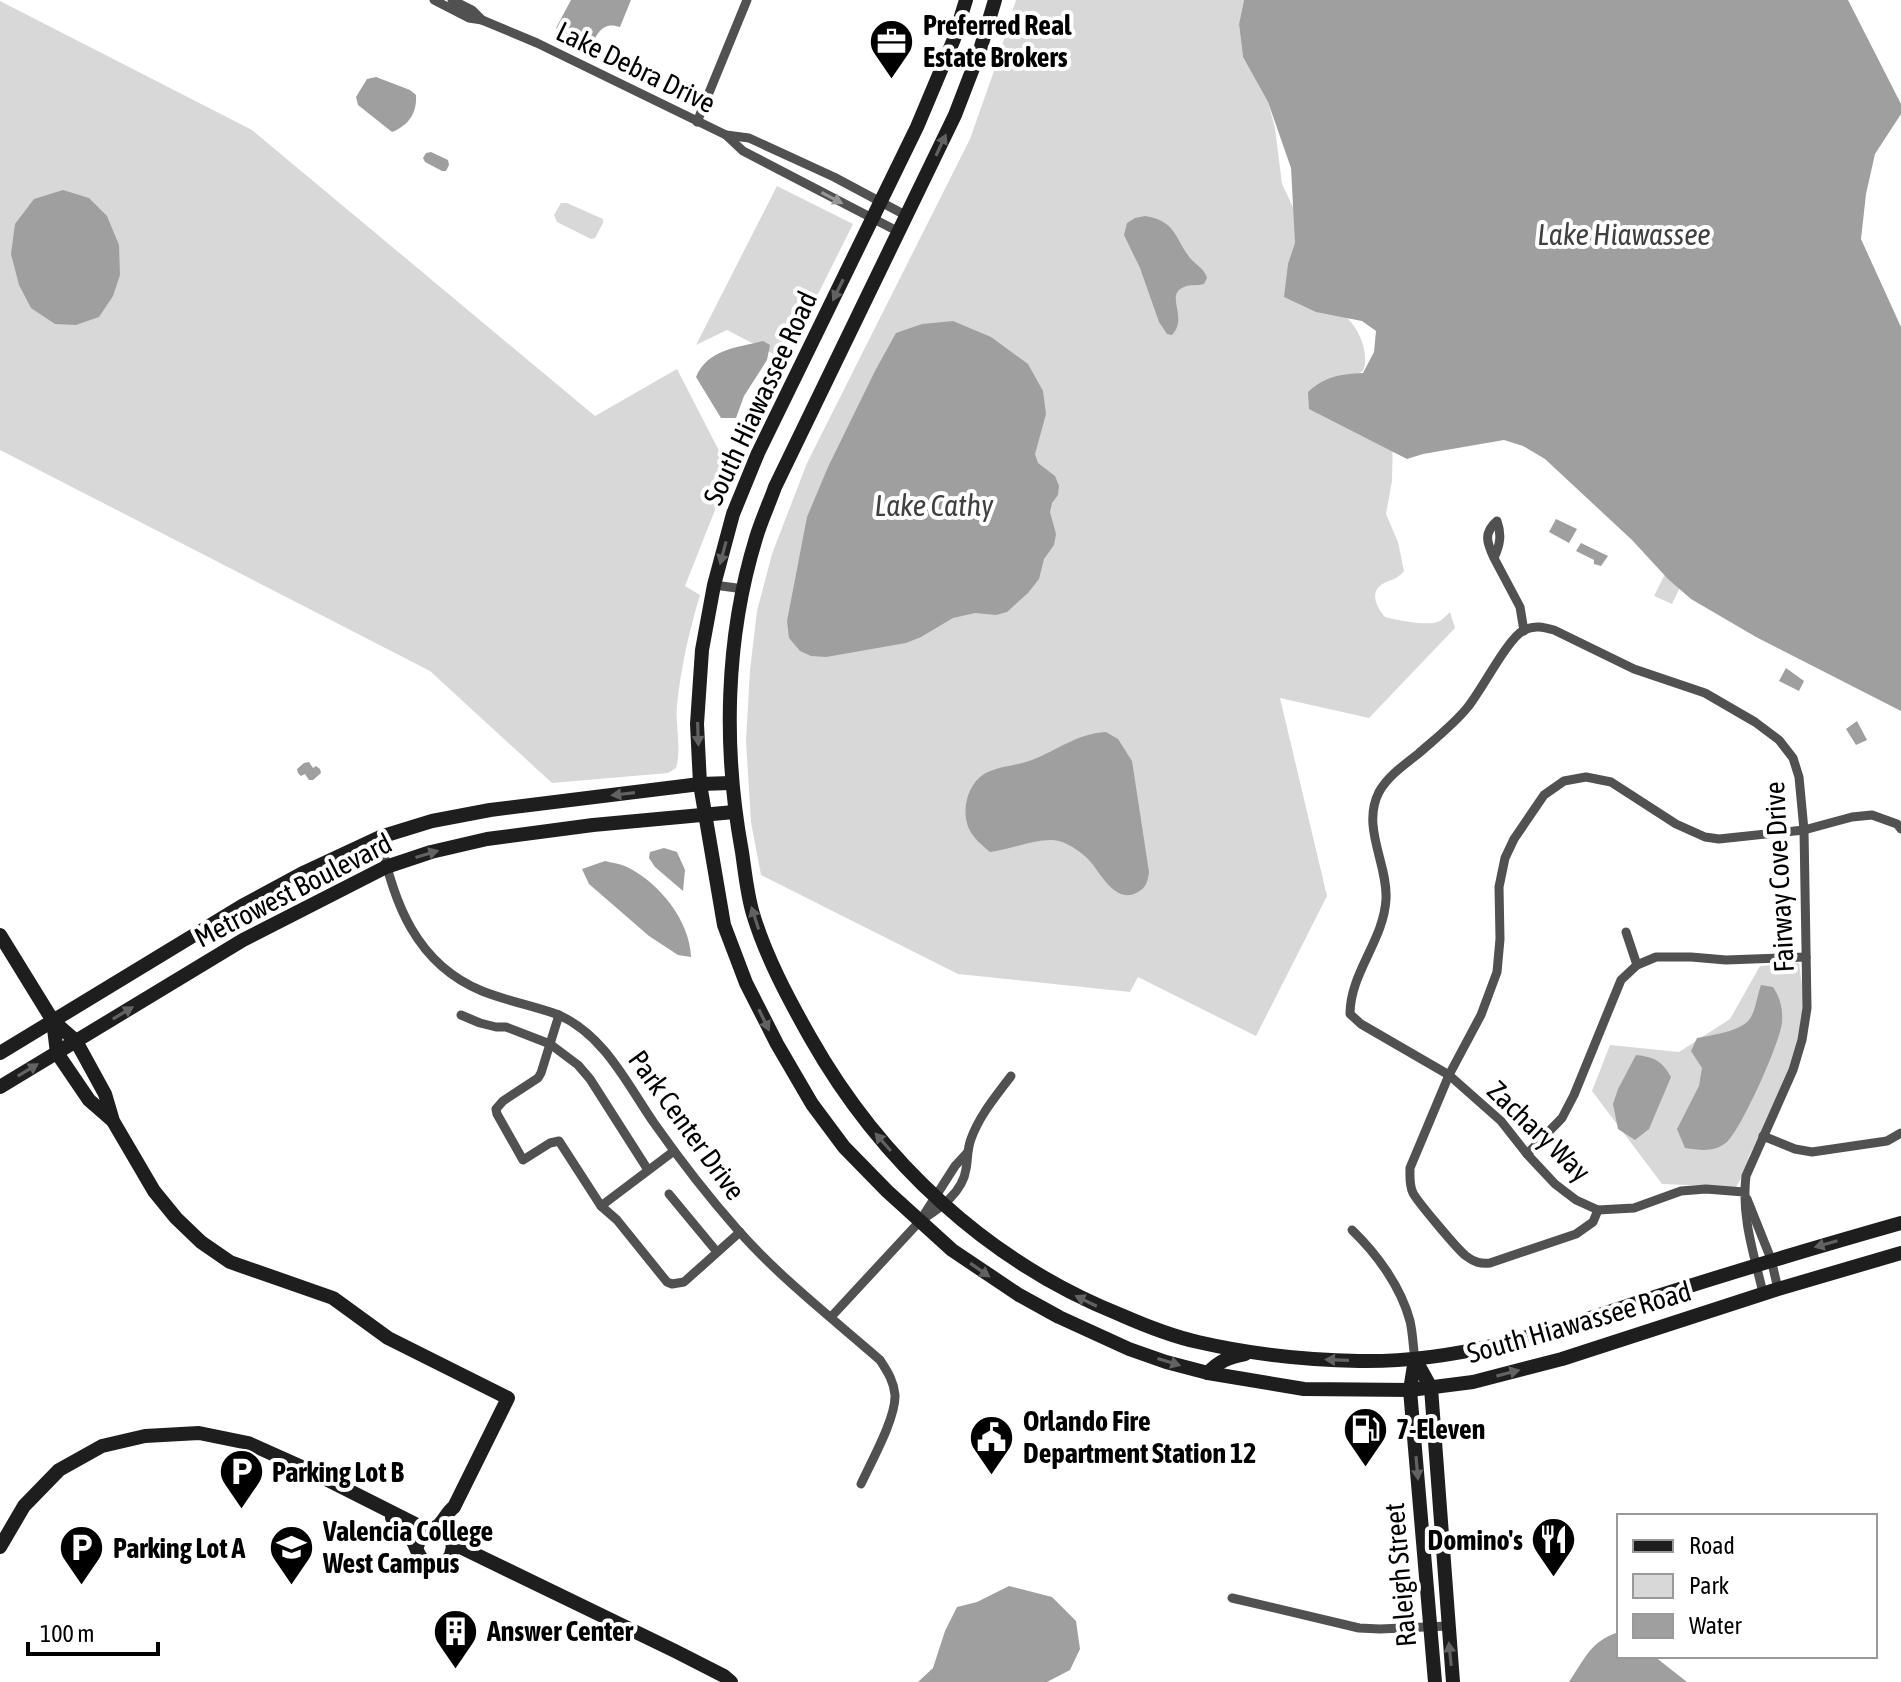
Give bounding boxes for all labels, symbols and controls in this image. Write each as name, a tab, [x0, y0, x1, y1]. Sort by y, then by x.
place label: Preferred Real Estate Brokers	[923, 9, 1072, 73]
street label: Lake Debra Drive	[551, 15, 721, 119]
office icon: Preferred Real Estate Brokers	[868, 17, 916, 80]
one-way arrow	[934, 134, 948, 157]
one-way arrow	[820, 191, 843, 204]
water label: Lake Hiawassee	[1537, 217, 1711, 251]
one-way arrow	[831, 278, 845, 301]
street label: South Hiawassee Road	[697, 286, 823, 510]
water label: Lake Cathy	[875, 488, 994, 522]
one-way arrow	[716, 540, 728, 565]
one-way arrow	[691, 722, 704, 747]
street label: Fairway Cove Drive	[1758, 781, 1800, 973]
one-way arrow	[610, 788, 635, 801]
street label: Metrowest Boulevard	[189, 826, 397, 954]
one-way arrow	[416, 847, 440, 860]
one-way arrow	[748, 905, 761, 929]
one-way arrow	[112, 1006, 134, 1020]
one-way arrow	[758, 1008, 771, 1031]
street label: Park Center Drive	[622, 1044, 752, 1206]
one-way arrow	[17, 1064, 39, 1078]
street label: Zachary Way	[1481, 1074, 1597, 1188]
one-way arrow	[875, 1132, 892, 1152]
one-way arrow	[1813, 1238, 1837, 1251]
one-way arrow	[970, 1262, 991, 1277]
street label: South Hiawassee Road	[1463, 1275, 1695, 1369]
one-way arrow	[1075, 1294, 1098, 1307]
one-way arrow	[1324, 1354, 1349, 1367]
one-way arrow	[1157, 1356, 1181, 1369]
one-way arrow	[1495, 1366, 1520, 1378]
place label: Orlando Fire Department Station 12	[1023, 1405, 1256, 1469]
fuel station icon: 7-Eleven	[1341, 1405, 1389, 1468]
public building icon: Orlando Fire Department Station 12	[968, 1413, 1016, 1476]
place label: 7-Eleven	[1396, 1413, 1485, 1445]
parking icon: Parking Lot B	[217, 1448, 265, 1511]
place label: Parking Lot B	[272, 1456, 404, 1488]
one-way arrow	[1410, 1456, 1423, 1481]
street label: Raleigh Street	[1378, 1502, 1422, 1648]
legend	[1617, 1514, 1877, 1658]
place label: Valencia College West Campus	[322, 1515, 493, 1579]
restaurant icon: Domino's	[1530, 1516, 1578, 1579]
school or university icon: Valencia College West Campus	[268, 1523, 316, 1586]
parking icon: Parking Lot A	[58, 1524, 106, 1587]
place label: Domino's	[1427, 1524, 1523, 1556]
place label: Parking Lot A	[113, 1532, 245, 1564]
text: Road	[1689, 1532, 1735, 1559]
text: Park	[1689, 1572, 1730, 1599]
scale bar	[28, 1606, 158, 1656]
building icon: Answer Center	[432, 1607, 480, 1670]
text: Water	[1689, 1612, 1742, 1639]
place label: Answer Center	[486, 1615, 634, 1647]
text: 100 m	[40, 1620, 94, 1647]
one-way arrow	[1444, 1641, 1457, 1666]

